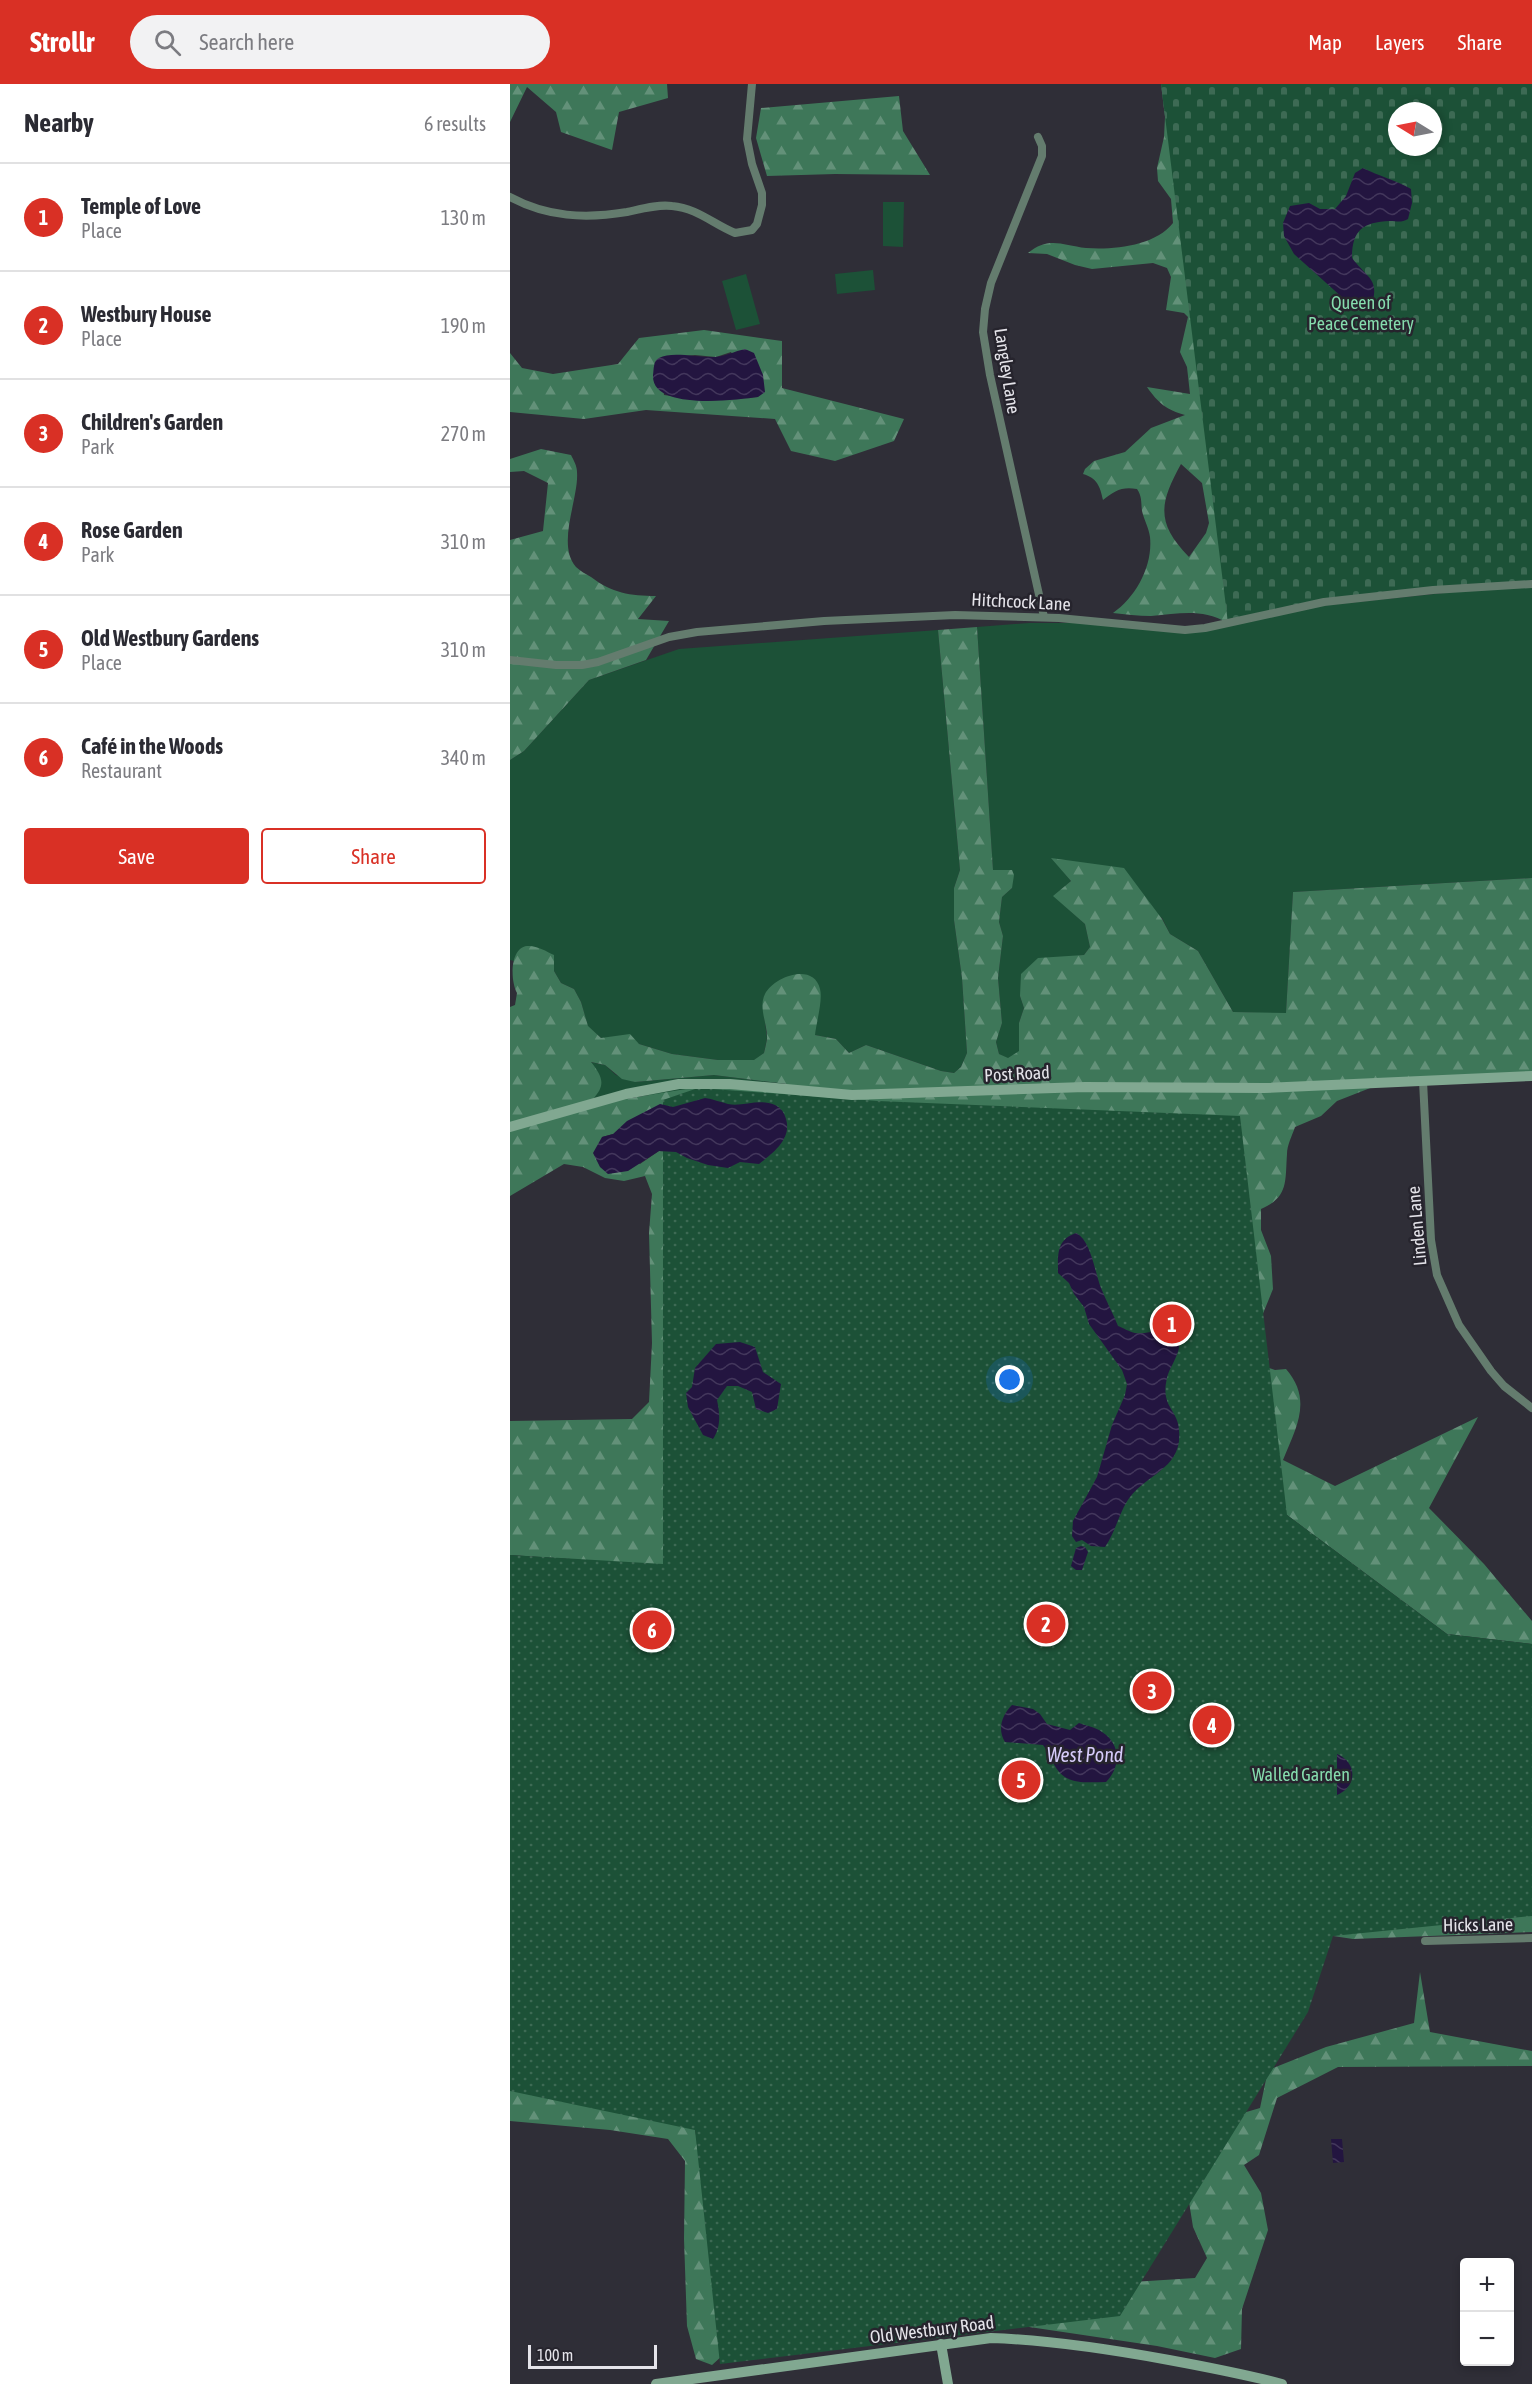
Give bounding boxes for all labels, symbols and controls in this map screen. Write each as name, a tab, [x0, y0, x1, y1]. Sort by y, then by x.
search box	[130, 15, 550, 69]
text: Strollr	[30, 26, 94, 58]
icon: search	[151, 26, 184, 59]
text: Search here	[199, 29, 294, 55]
text: Map	[1308, 30, 1342, 54]
text: Layers	[1375, 30, 1425, 54]
text: Share	[1458, 30, 1502, 54]
north arrow	[1388, 102, 1442, 156]
text: Nearby	[24, 108, 94, 138]
text: 6 results	[424, 112, 486, 135]
text: Temple of Love	[81, 193, 201, 219]
text: 1	[39, 206, 48, 229]
text: 130 m	[441, 206, 486, 229]
text: Place	[81, 219, 122, 242]
park label: Queen of Peace Cemetery	[1308, 292, 1414, 334]
text: Westbury House	[81, 301, 212, 327]
text: 2	[39, 314, 48, 337]
text: 190 m	[441, 314, 486, 337]
text: Place	[81, 327, 122, 350]
street label: Langley Lane	[990, 327, 1025, 415]
text: Children's Garden	[81, 409, 223, 435]
text: 3	[39, 422, 48, 445]
text: 270 m	[441, 422, 486, 445]
text: Park	[81, 435, 114, 458]
text: Rose Garden	[81, 517, 183, 543]
text: 4	[39, 530, 48, 553]
text: 310 m	[441, 530, 486, 553]
text: Park	[81, 543, 114, 566]
street label: Hitchcock Lane	[971, 588, 1071, 615]
text: Old Westbury Gardens	[81, 625, 259, 651]
text: 5	[39, 638, 48, 661]
text: 310 m	[441, 638, 486, 661]
text: Place	[81, 651, 122, 674]
text: Café in the Woods	[81, 733, 223, 759]
text: 6	[39, 746, 48, 769]
text: 340 m	[441, 746, 486, 769]
text: Restaurant	[81, 759, 162, 782]
button: Save	[24, 828, 249, 884]
button: Share	[261, 828, 486, 884]
street label: Post Road	[984, 1061, 1050, 1086]
street label: Linden Lane	[1403, 1185, 1430, 1267]
pin: 1	[1152, 1302, 1192, 1346]
your location	[995, 1365, 1024, 1394]
pin: 2	[1026, 1602, 1066, 1646]
pin: 6	[632, 1608, 672, 1652]
pin: 3	[1132, 1668, 1172, 1714]
pin: 4	[1192, 1702, 1232, 1748]
water label: West Pond	[1047, 1743, 1124, 1766]
pin: 5	[1002, 1758, 1040, 1802]
park label: Walled Garden	[1252, 1764, 1350, 1785]
street label: Hicks Lane	[1443, 1913, 1513, 1936]
map controls	[1460, 2258, 1514, 2366]
button: +	[1460, 2258, 1514, 2312]
street label: Old Westbury Road	[869, 2311, 995, 2348]
button: −	[1460, 2312, 1514, 2366]
scale bar	[528, 2342, 657, 2370]
text: 100 m	[537, 2346, 573, 2364]

